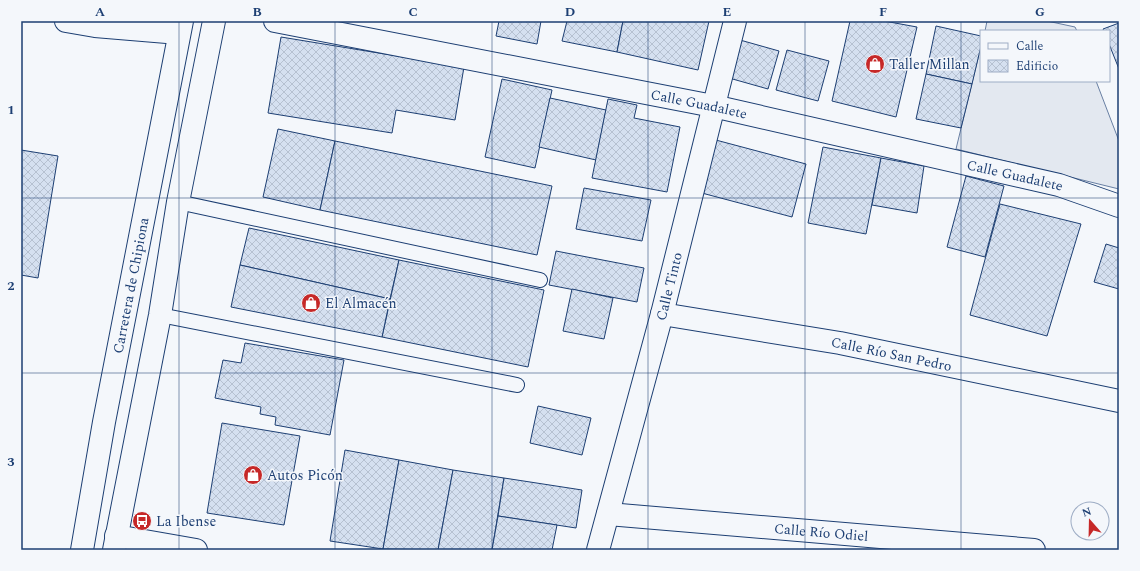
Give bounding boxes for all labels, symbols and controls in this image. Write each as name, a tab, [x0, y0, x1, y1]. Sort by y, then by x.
text: A	[95, 2, 105, 22]
text: B	[252, 2, 262, 22]
text: C	[408, 2, 418, 22]
text: D	[565, 2, 575, 22]
text: E	[723, 2, 732, 22]
text: F	[879, 2, 887, 22]
text: G	[1035, 2, 1045, 22]
legend	[980, 30, 1110, 82]
text: Calle	[1016, 37, 1044, 56]
shop icon: Taller Millan	[864, 53, 886, 75]
place label: Taller Millan	[889, 54, 970, 75]
text: Edificio	[1016, 57, 1058, 76]
street label: Calle Guadalete	[649, 84, 750, 124]
text: 1	[7, 100, 15, 120]
street label: Calle Guadalete	[965, 154, 1066, 196]
street label: Carretera de Chipiona	[107, 215, 154, 355]
street label: Calle Tinto	[650, 250, 688, 323]
text: 2	[7, 276, 15, 296]
shop icon: El Almacén	[300, 292, 322, 314]
place label: El Almacén	[325, 293, 397, 314]
street label: Calle Río San Pedro	[830, 331, 954, 376]
text: 3	[7, 452, 15, 472]
shop icon: Autos Picón	[242, 464, 264, 486]
place label: Autos Picón	[267, 465, 343, 486]
north arrow	[1070, 501, 1110, 541]
text: N	[1080, 503, 1094, 522]
bus stop icon: La Ibense	[131, 510, 153, 532]
place label: La Ibense	[156, 511, 217, 532]
street label: Calle Río Odiel	[773, 518, 869, 546]

